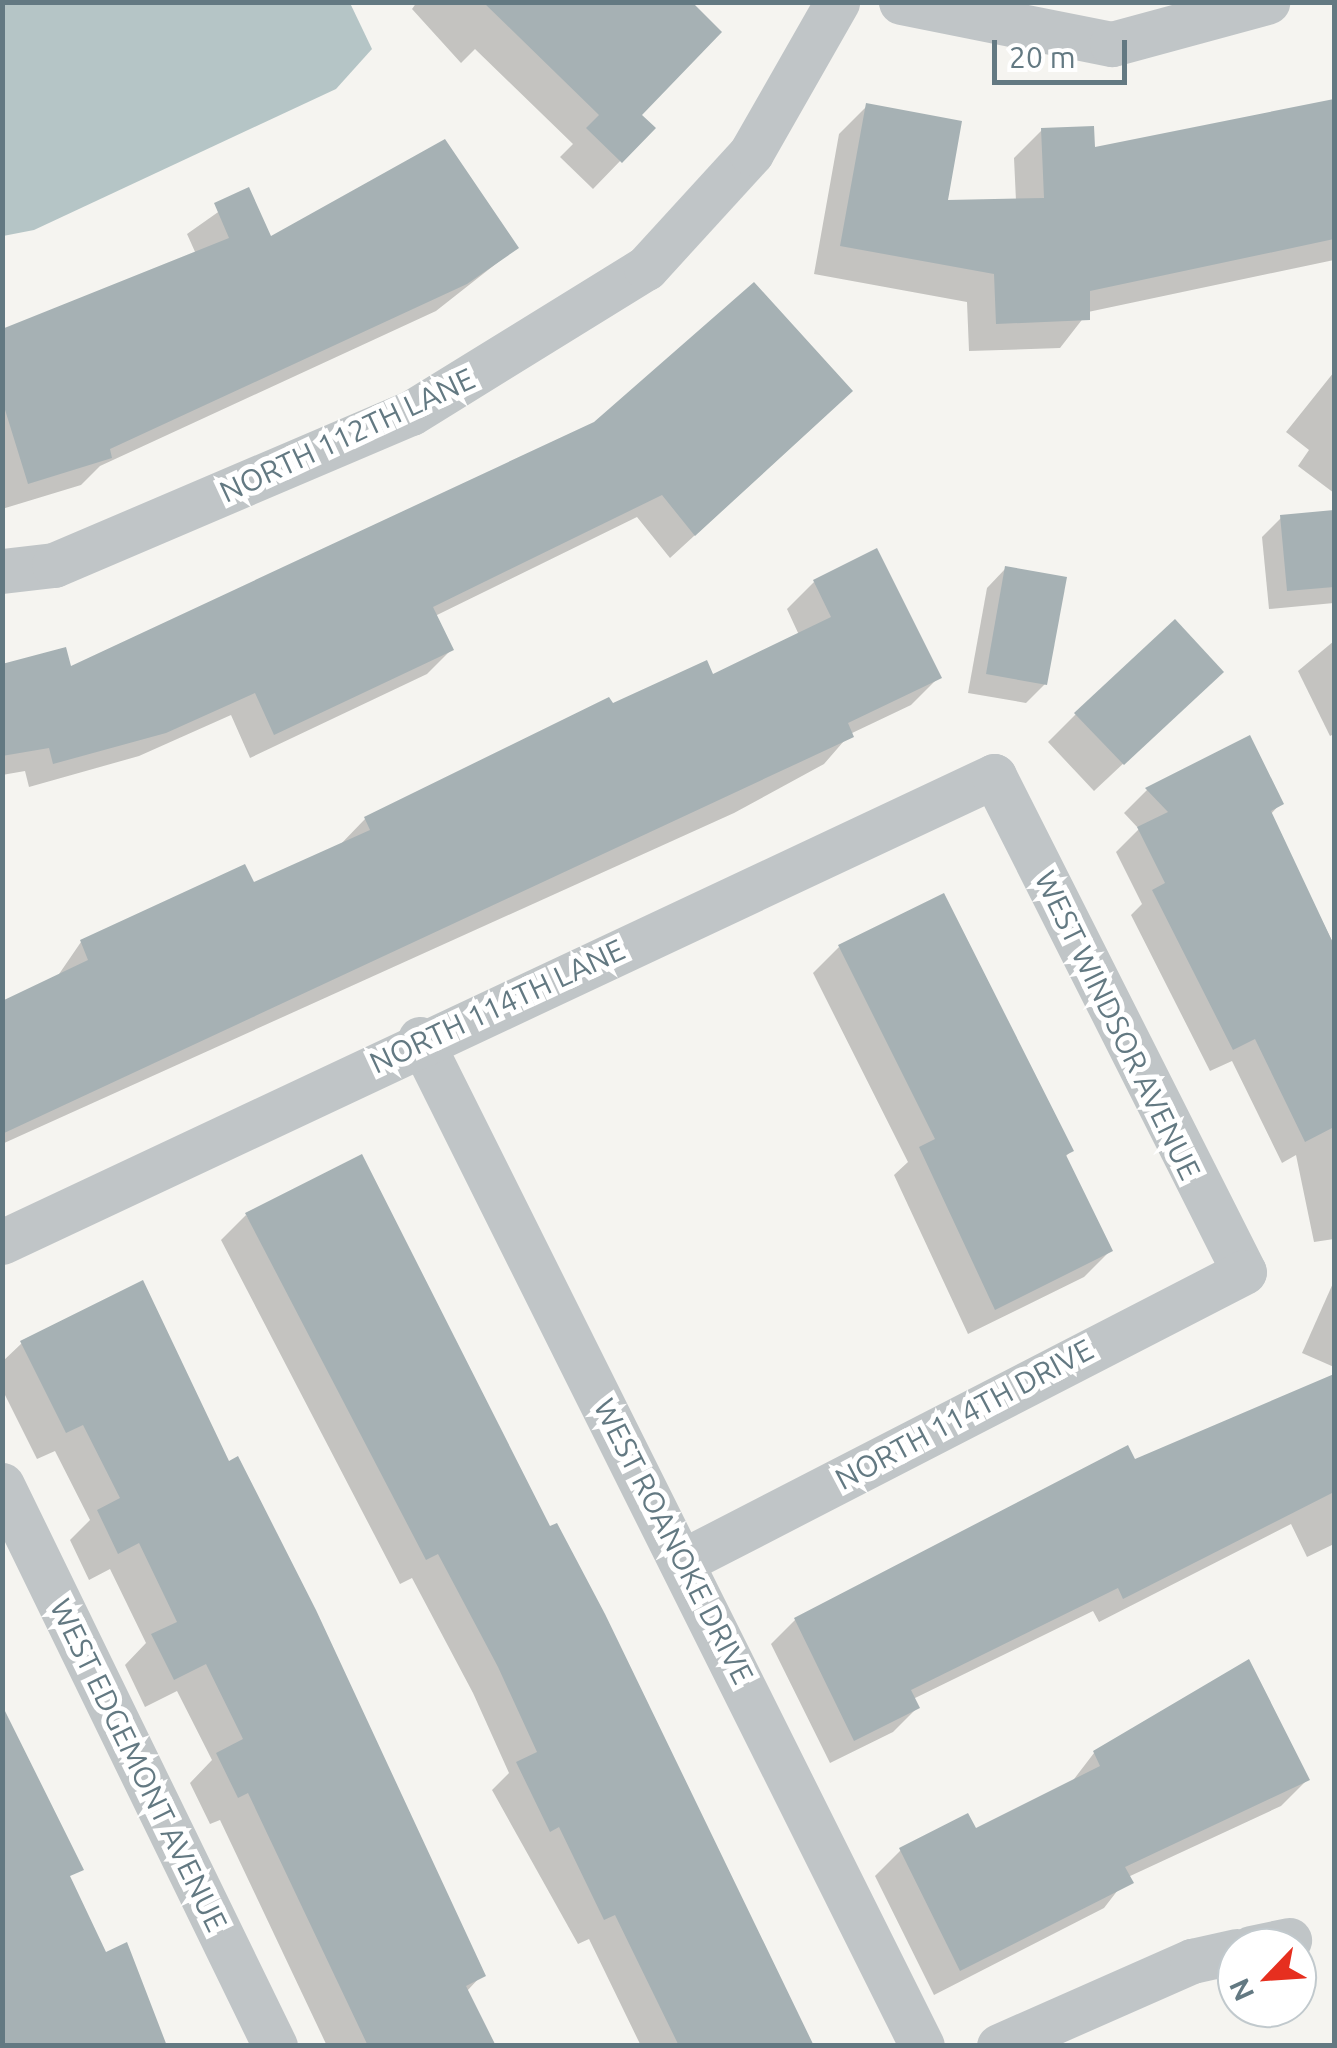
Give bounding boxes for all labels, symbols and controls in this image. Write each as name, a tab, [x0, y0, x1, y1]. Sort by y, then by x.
scale bar	[997, 20, 1132, 82]
text: 20 m	[1009, 40, 1076, 74]
street label: NORTH 112TH LANE	[214, 360, 480, 510]
street label: WEST WINDSOR AVENUE	[1028, 865, 1208, 1185]
street label: NORTH 114TH LANE	[364, 931, 630, 1081]
street label: NORTH 114TH DRIVE	[829, 1331, 1099, 1497]
street label: WEST ROANOKE DRIVE	[586, 1392, 762, 1690]
street label: WEST EDGEMONT AVENUE	[43, 1593, 235, 1937]
north arrow	[1217, 1928, 1317, 2028]
text: N	[1223, 1974, 1260, 2006]

